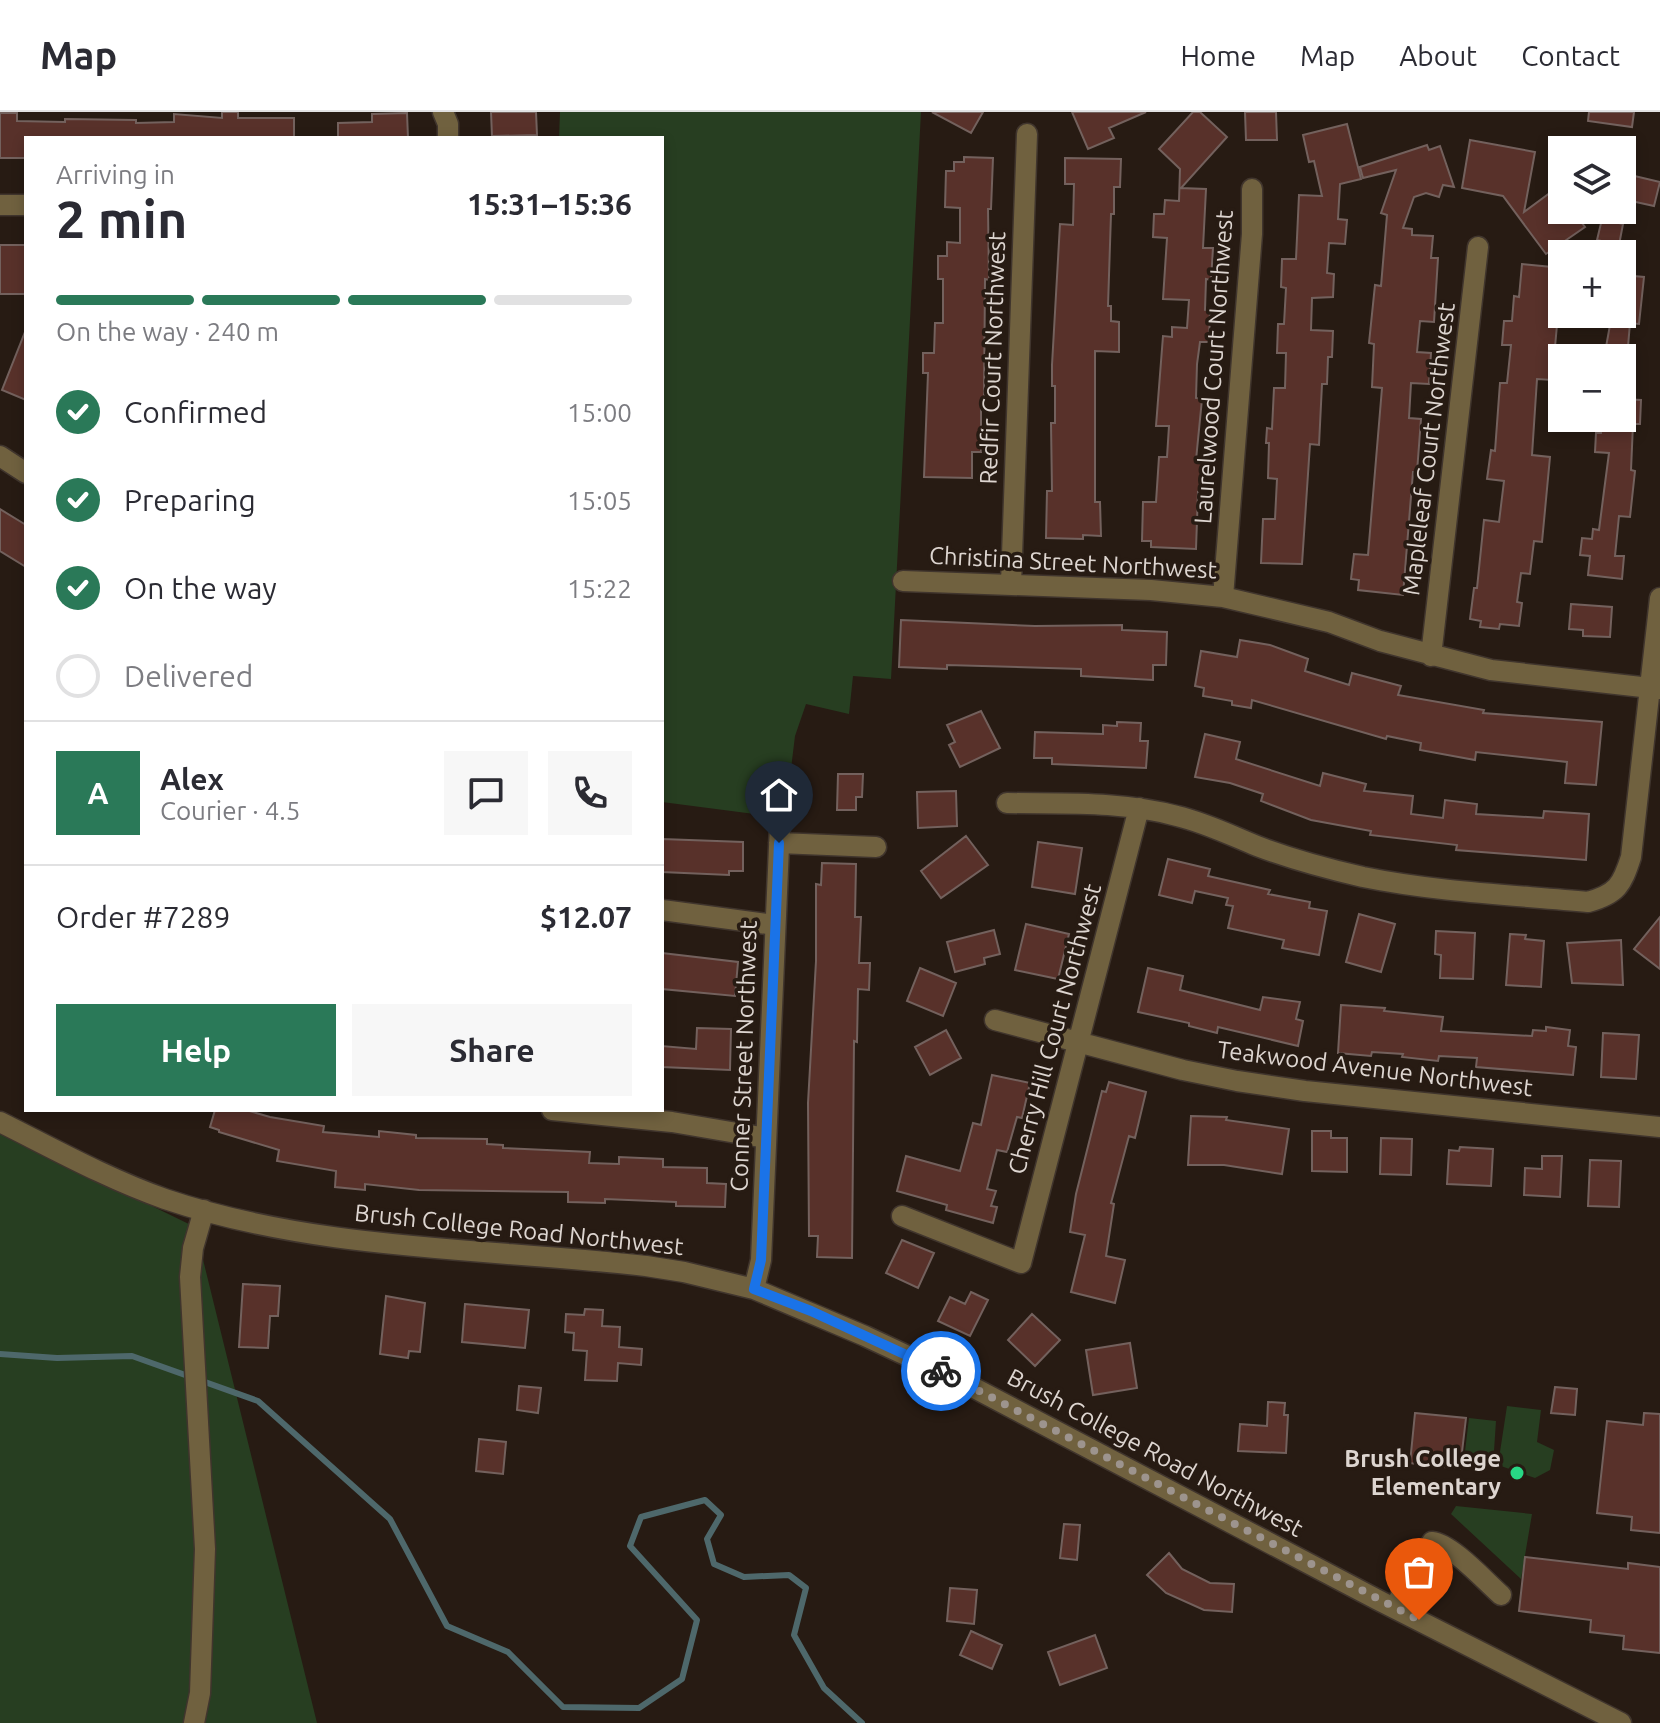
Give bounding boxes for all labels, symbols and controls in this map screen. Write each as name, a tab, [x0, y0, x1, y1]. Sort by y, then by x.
text: Map	[40, 34, 117, 76]
text: Home	[1181, 40, 1256, 71]
text: Map	[1300, 40, 1355, 71]
text: About	[1399, 40, 1477, 71]
text: Contact	[1521, 40, 1620, 71]
map controls	[1548, 136, 1636, 432]
button: layers	[1548, 136, 1636, 224]
text: Arriving in	[56, 160, 175, 189]
text: 15:31–15:36	[467, 187, 632, 221]
text: 2 min	[56, 190, 187, 248]
street label: Laurelwood Court Northwest	[1189, 209, 1238, 525]
street label: Redfir Court Northwest	[975, 230, 1010, 485]
button: +	[1548, 240, 1636, 328]
street label: Mapleleaf Court Northwest	[1397, 300, 1460, 597]
text: On the way · 240 m	[56, 317, 279, 346]
button: −	[1548, 344, 1636, 432]
icon: check	[56, 390, 100, 434]
text: Confirmed	[124, 395, 267, 429]
text: 15:00	[567, 398, 632, 427]
icon: check	[56, 478, 100, 522]
text: Preparing	[124, 483, 256, 517]
text: 15:05	[567, 486, 632, 515]
street label: Christina Street Northwest	[928, 541, 1218, 584]
icon: check	[56, 566, 100, 610]
text: On the way	[124, 571, 277, 605]
text: 15:22	[567, 574, 632, 603]
text: Delivered	[124, 659, 253, 693]
button: chat	[444, 751, 528, 835]
button: phone	[548, 751, 632, 835]
pin	[745, 761, 813, 843]
text: Alex	[160, 762, 224, 796]
icon: home	[757, 773, 801, 817]
text: A	[87, 776, 109, 810]
text: Courier · 4.5	[160, 796, 300, 825]
street label: Cherry Hill Court Northwest	[1003, 880, 1106, 1177]
text: Order #7289	[56, 900, 230, 934]
text: $12.07	[540, 900, 632, 934]
street label: Conner Street Northwest	[725, 919, 762, 1192]
button: Help	[56, 1004, 336, 1096]
button: Share	[352, 1004, 632, 1096]
street label: Teakwood Avenue Northwest	[1216, 1036, 1535, 1101]
street label: Brush College Road Northwest	[353, 1199, 685, 1260]
courier	[901, 1331, 981, 1411]
icon: bike	[919, 1349, 963, 1393]
street label: Brush College Road Northwest	[1003, 1363, 1308, 1542]
place label: Brush College Elementary	[1344, 1445, 1501, 1500]
marker: Brush College Elementary	[1508, 1464, 1526, 1482]
pin	[1385, 1538, 1453, 1620]
icon: bag	[1397, 1550, 1441, 1594]

